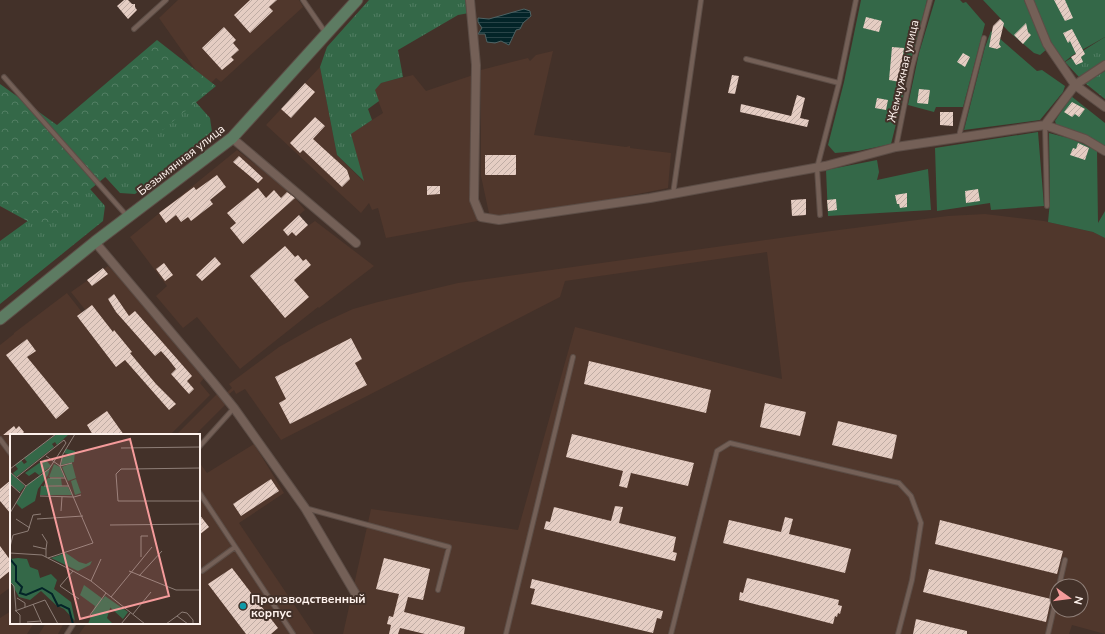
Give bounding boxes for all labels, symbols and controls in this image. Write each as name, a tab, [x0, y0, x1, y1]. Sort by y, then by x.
street label: Жемчужная улица	[883, 18, 923, 124]
street label: Безымянная улица	[134, 121, 228, 199]
inset map	[10, 434, 200, 624]
north arrow	[1049, 578, 1089, 618]
place label: Производственный корпус	[251, 591, 366, 621]
text: N	[1070, 594, 1086, 606]
marker: Производственный корпус	[238, 601, 248, 611]

